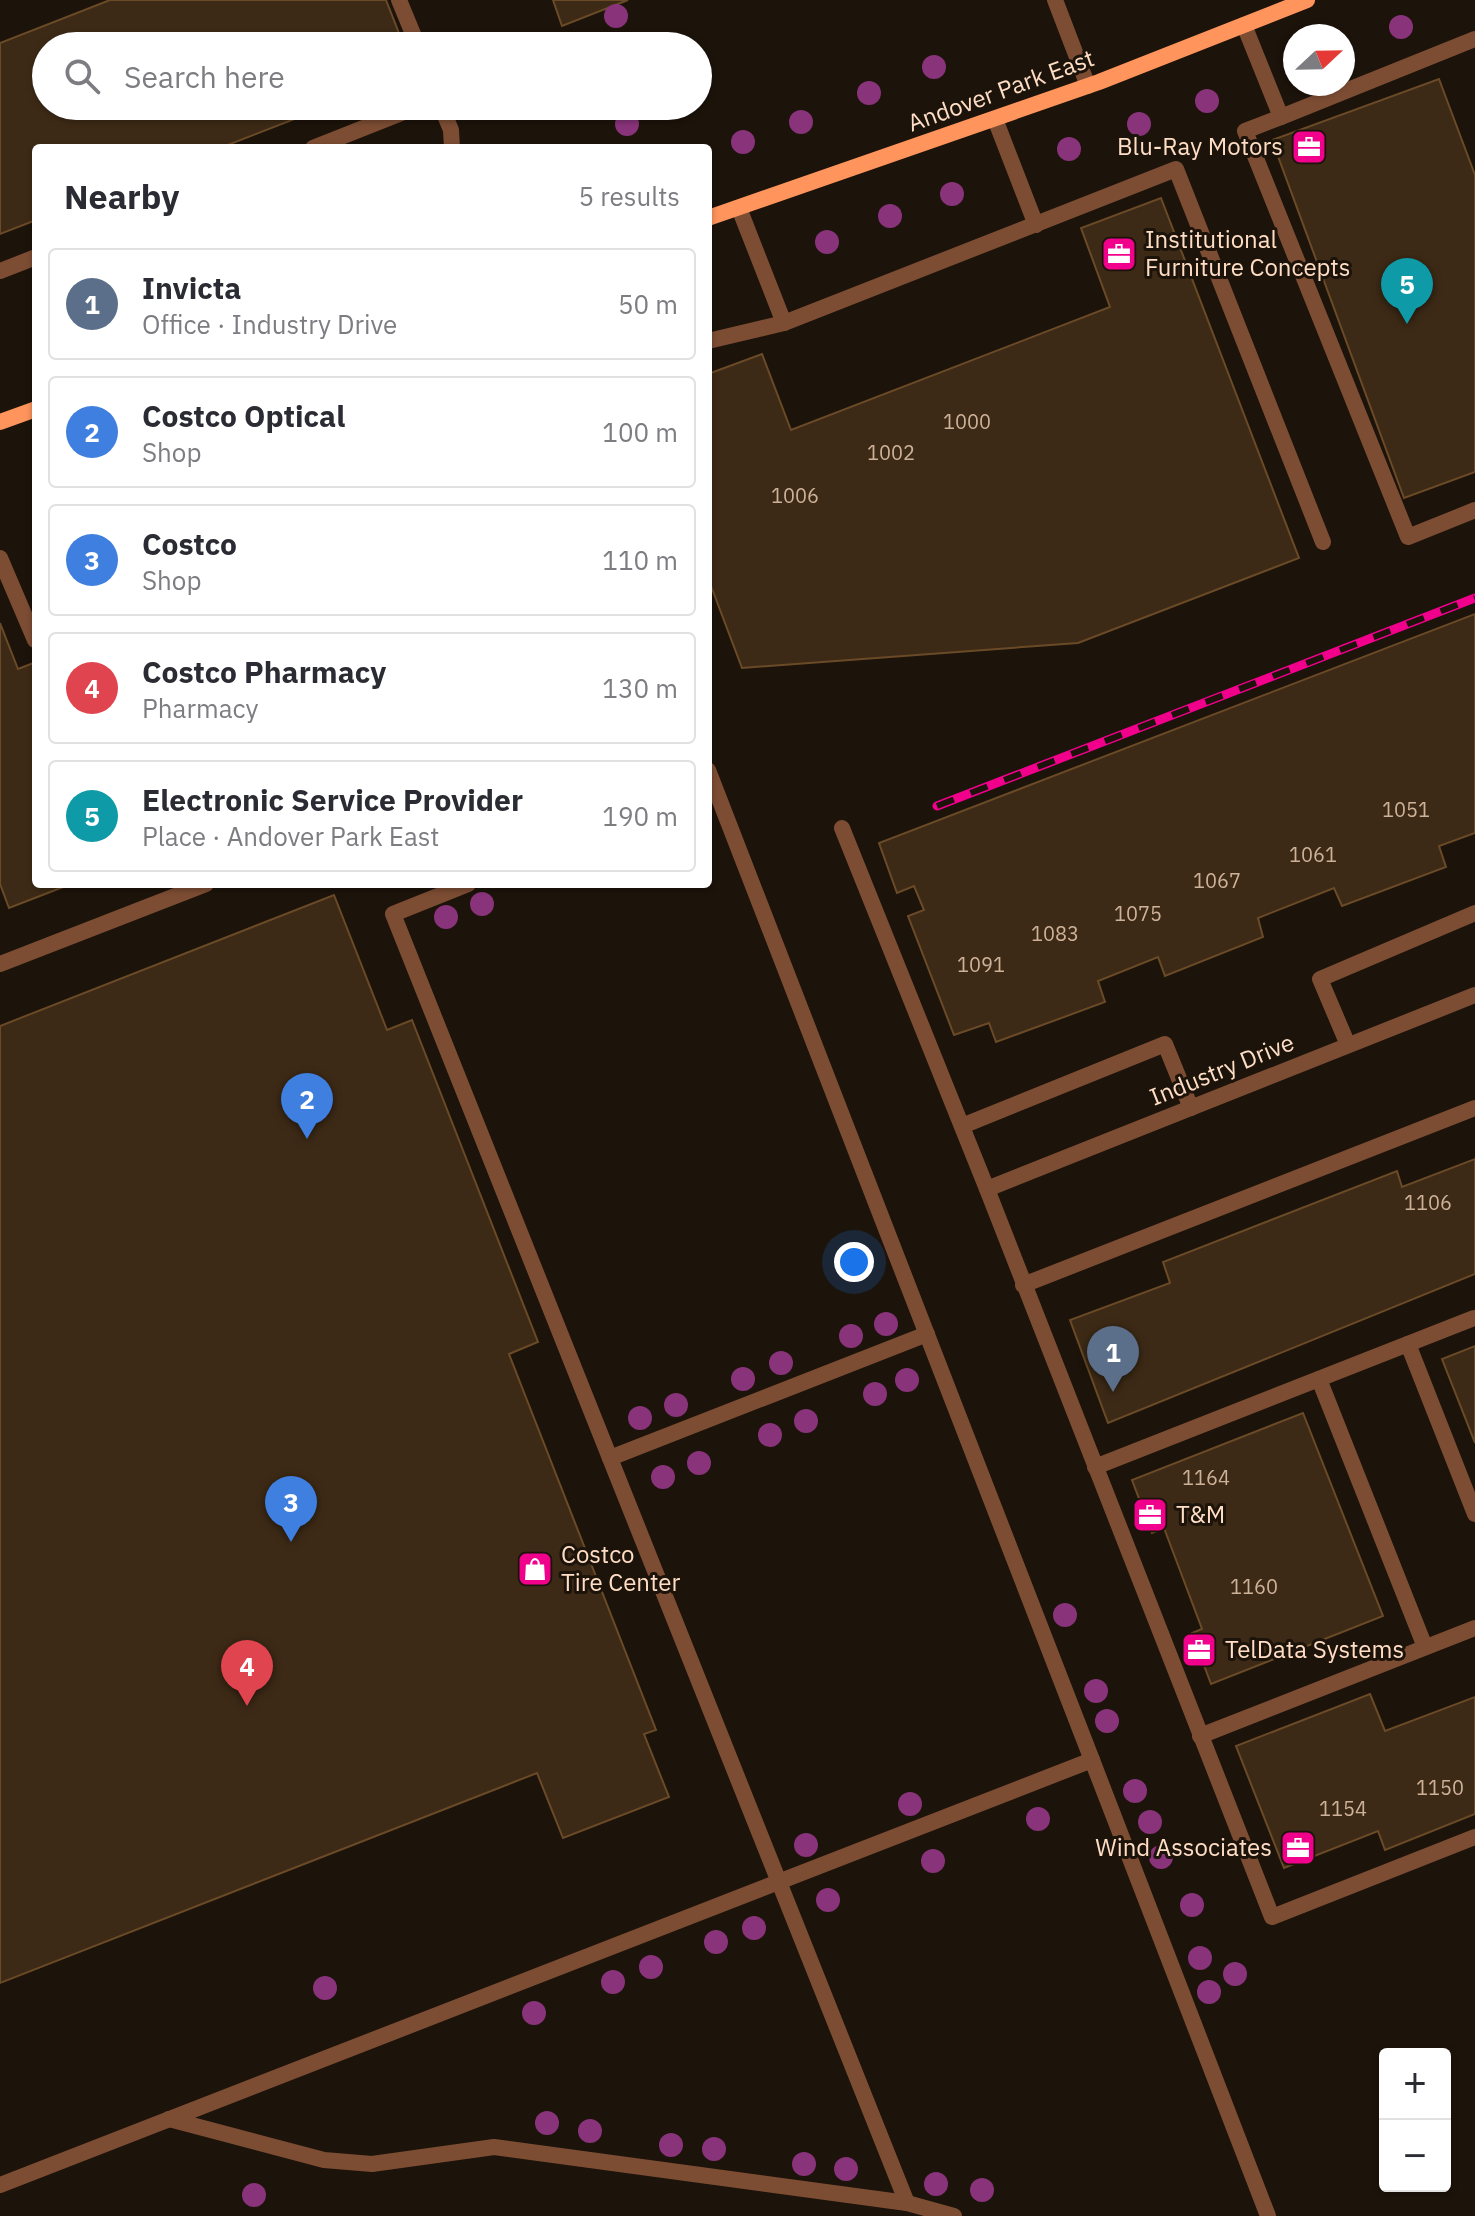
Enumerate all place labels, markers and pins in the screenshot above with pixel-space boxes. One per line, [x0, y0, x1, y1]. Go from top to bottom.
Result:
office icon: Blu-Ray Motors [1290, 128, 1328, 166]
place label: Blu-Ray Motors [1117, 130, 1283, 162]
place label: Institutional Furniture Concepts [1145, 223, 1350, 283]
office icon: Institutional Furniture Concepts [1100, 235, 1138, 273]
pin: 5 [1381, 258, 1433, 324]
pin: 2 [281, 1073, 333, 1139]
pin: 1 [1087, 1326, 1139, 1392]
pin: 3 [265, 1476, 317, 1542]
office icon: T&M [1131, 1496, 1169, 1534]
place label: T&M [1176, 1498, 1225, 1530]
place label: Costco Tire Center [561, 1538, 680, 1598]
shop icon: Costco Tire Center [516, 1550, 554, 1588]
office icon: TelData Systems [1180, 1631, 1218, 1669]
place label: TelData Systems [1225, 1633, 1404, 1665]
pin: 4 [221, 1640, 273, 1706]
office icon: Wind Associates [1279, 1829, 1317, 1867]
place label: Wind Associates [1095, 1831, 1272, 1863]

